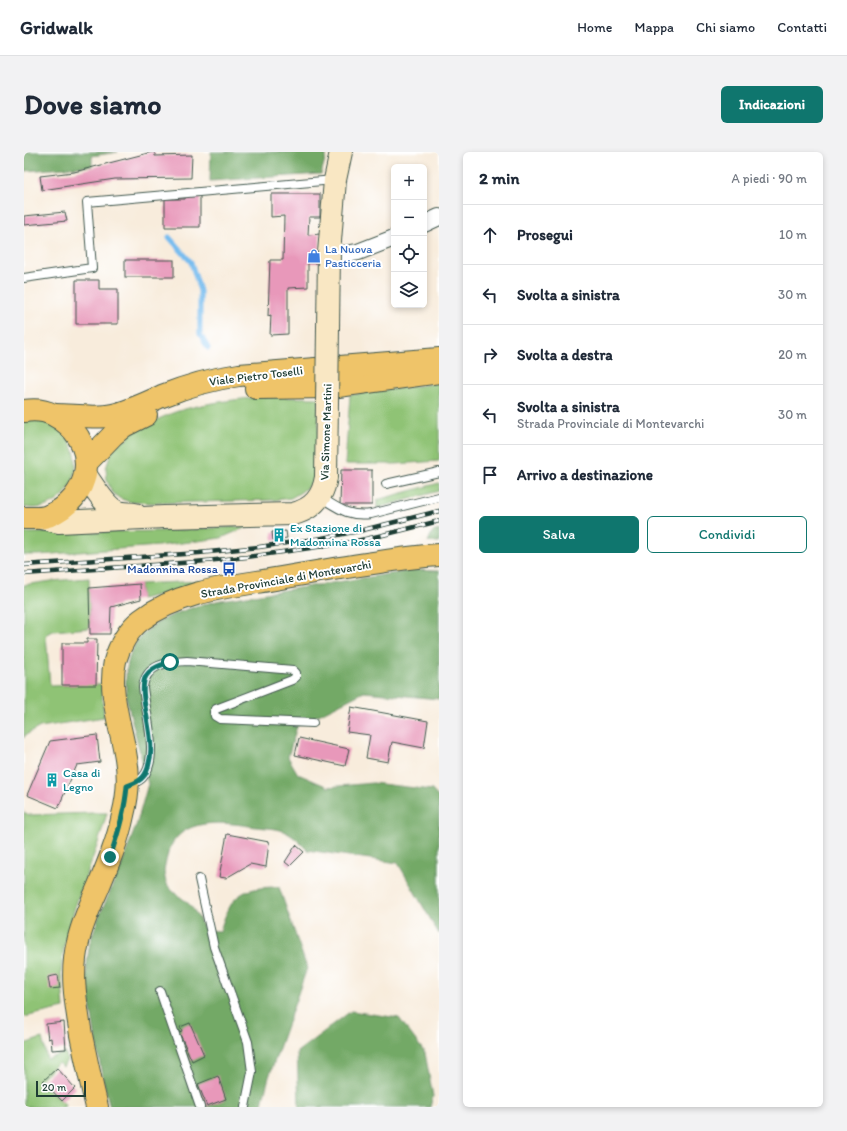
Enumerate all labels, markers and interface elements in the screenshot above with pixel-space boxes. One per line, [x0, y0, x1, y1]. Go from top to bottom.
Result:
text: Gridwalk [20, 16, 93, 39]
text: Home [577, 19, 612, 36]
text: Mappa [634, 19, 674, 36]
text: Chi siamo [696, 19, 755, 36]
text: Contatti [777, 19, 827, 36]
button: Indicazioni [721, 86, 823, 123]
text: Dove siamo [24, 87, 161, 121]
map controls [391, 164, 427, 308]
button: + [391, 164, 427, 200]
text: 2 min [479, 168, 519, 188]
text: A piedi · 90 m [731, 171, 807, 186]
button: − [391, 200, 427, 236]
icon: ahead [479, 224, 501, 246]
text: Prosegui [517, 226, 573, 244]
text: 10 m [779, 227, 807, 242]
button: locate [391, 236, 427, 272]
place label: La Nuova Pasticceria [325, 242, 381, 270]
shop icon: La Nuova Pasticceria [306, 248, 322, 264]
button: layers [391, 272, 427, 308]
icon: left [479, 284, 501, 306]
text: Svolta a sinistra [517, 286, 620, 304]
text: 30 m [778, 287, 807, 302]
icon: right [479, 344, 501, 366]
text: Svolta a destra [517, 346, 613, 364]
text: 20 m [778, 347, 807, 362]
street label: Viale Pietro Toselli [208, 363, 304, 389]
street label: Via Simone Martini [317, 383, 335, 481]
text: Svolta a sinistra [517, 398, 620, 416]
icon: left [479, 404, 501, 426]
text: 30 m [778, 407, 807, 422]
text: Strada Provinciale di Montevarchi [517, 416, 704, 431]
icon: arrive [479, 464, 501, 486]
text: Arrivo a destinazione [517, 466, 653, 484]
button: Salva [479, 516, 639, 553]
button: Condividi [647, 516, 807, 553]
place label: Ex Stazione di Madonnina Rossa [290, 521, 381, 549]
building icon: Ex Stazione di Madonnina Rossa [271, 527, 287, 543]
street label: Strada Provinciale di Montevarchi [200, 557, 372, 601]
bus stop icon: Madonnina Rossa [221, 561, 237, 577]
place label: Madonnina Rossa [127, 562, 219, 576]
route start [161, 653, 179, 671]
place label: Casa di Legno [63, 766, 100, 794]
building icon: Casa di Legno [44, 772, 60, 788]
route end [101, 848, 119, 866]
scale bar [36, 1079, 86, 1098]
text: 20 m [42, 1081, 66, 1094]

